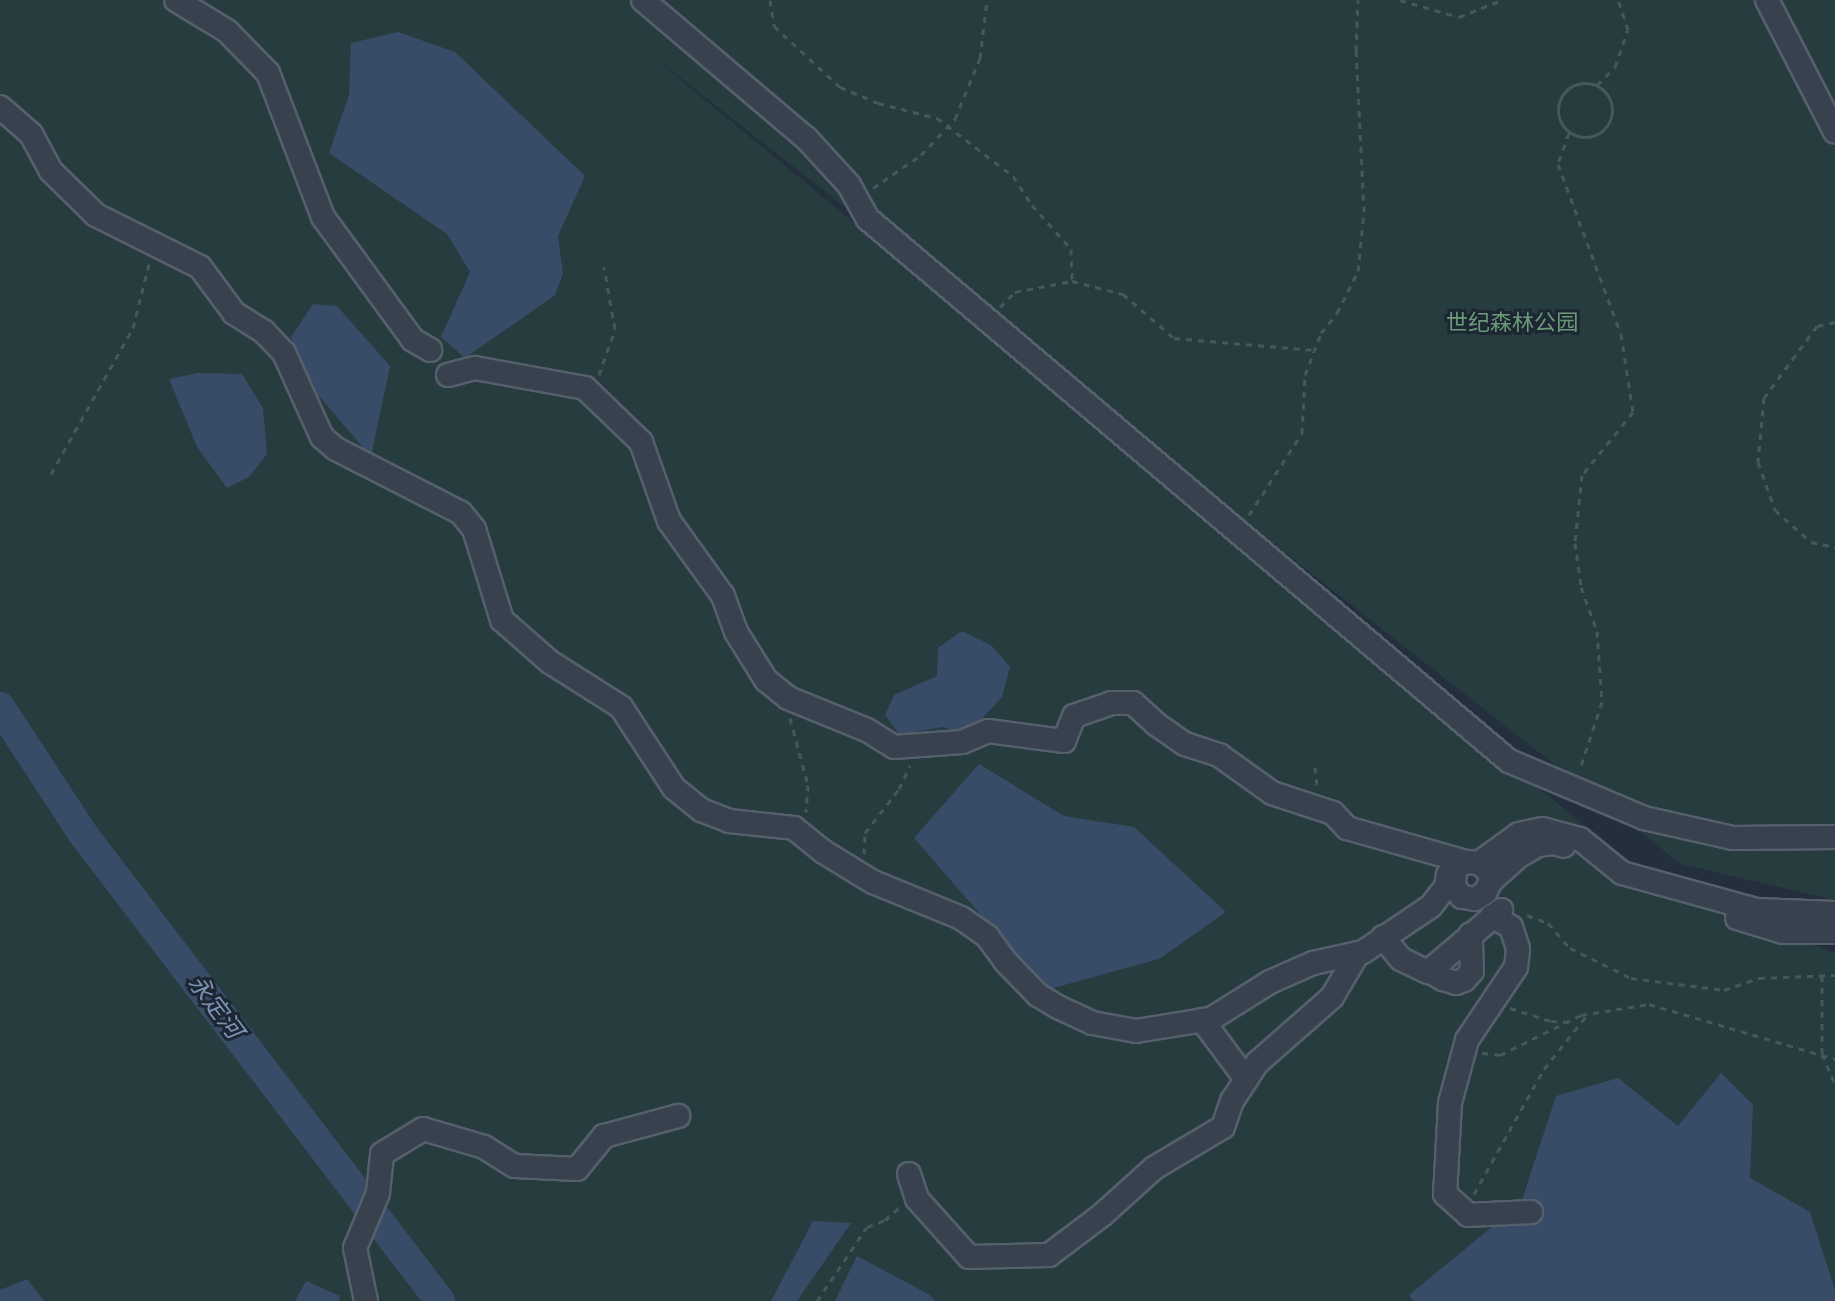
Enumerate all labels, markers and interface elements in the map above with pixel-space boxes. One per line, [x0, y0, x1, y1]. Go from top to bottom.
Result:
park label: 世纪森林公园 [1446, 310, 1578, 336]
water label: 永定河 [182, 970, 248, 1044]

